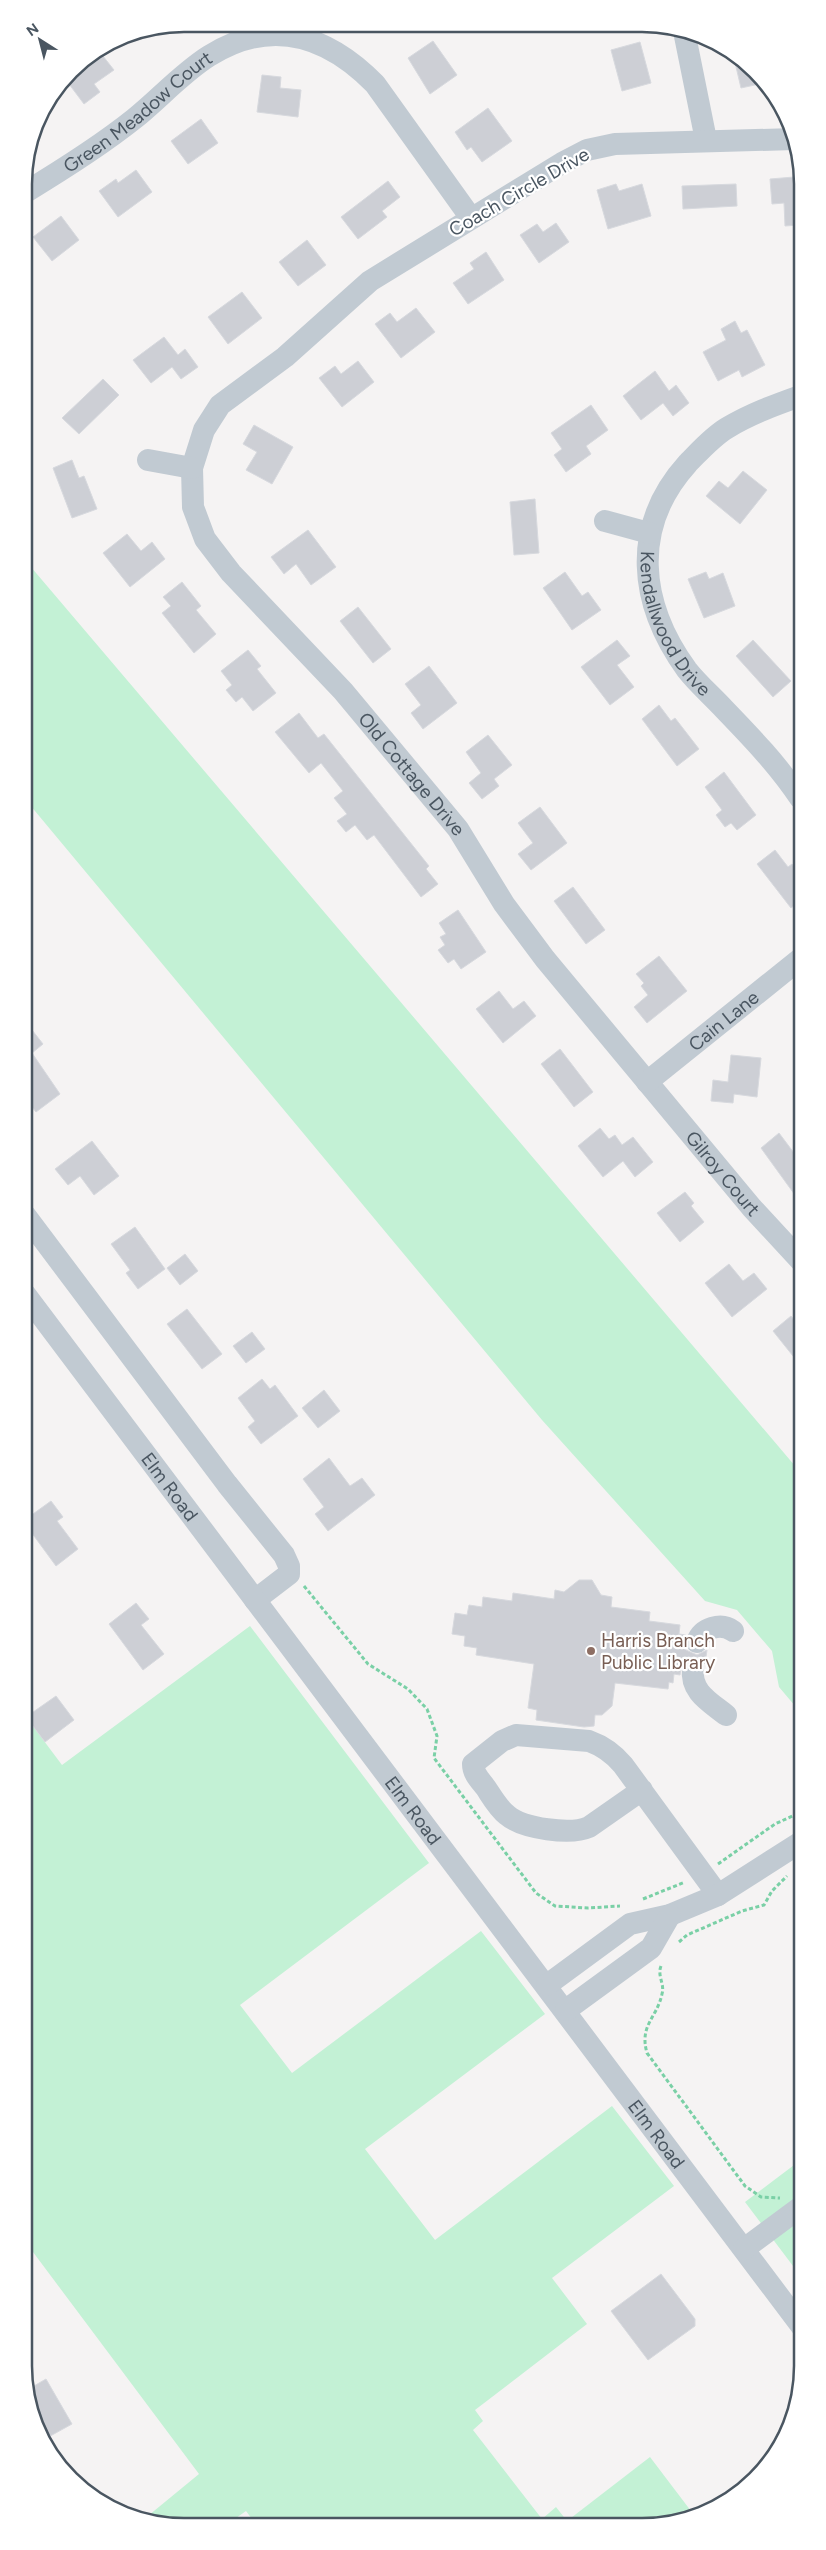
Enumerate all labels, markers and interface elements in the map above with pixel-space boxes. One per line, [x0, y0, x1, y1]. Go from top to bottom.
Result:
north arrow [15, 15, 65, 65]
text: N [23, 20, 42, 40]
street label: Green Meadow Court [59, 46, 216, 177]
street label: Coach Circle Drive [445, 143, 593, 241]
street label: Kendallwood Drive [636, 551, 716, 701]
street label: Old Cottage Drive [354, 707, 470, 840]
street label: Cain Lane [684, 985, 763, 1056]
street label: Gilroy Court [681, 1126, 765, 1221]
street label: Elm Road [137, 1448, 203, 1526]
place label: Harris Branch Public Library [601, 1629, 715, 1674]
marker: Harris Branch Public Library [585, 1645, 597, 1657]
street label: Elm Road [380, 1771, 447, 1849]
street label: Elm Road [624, 2095, 690, 2173]

